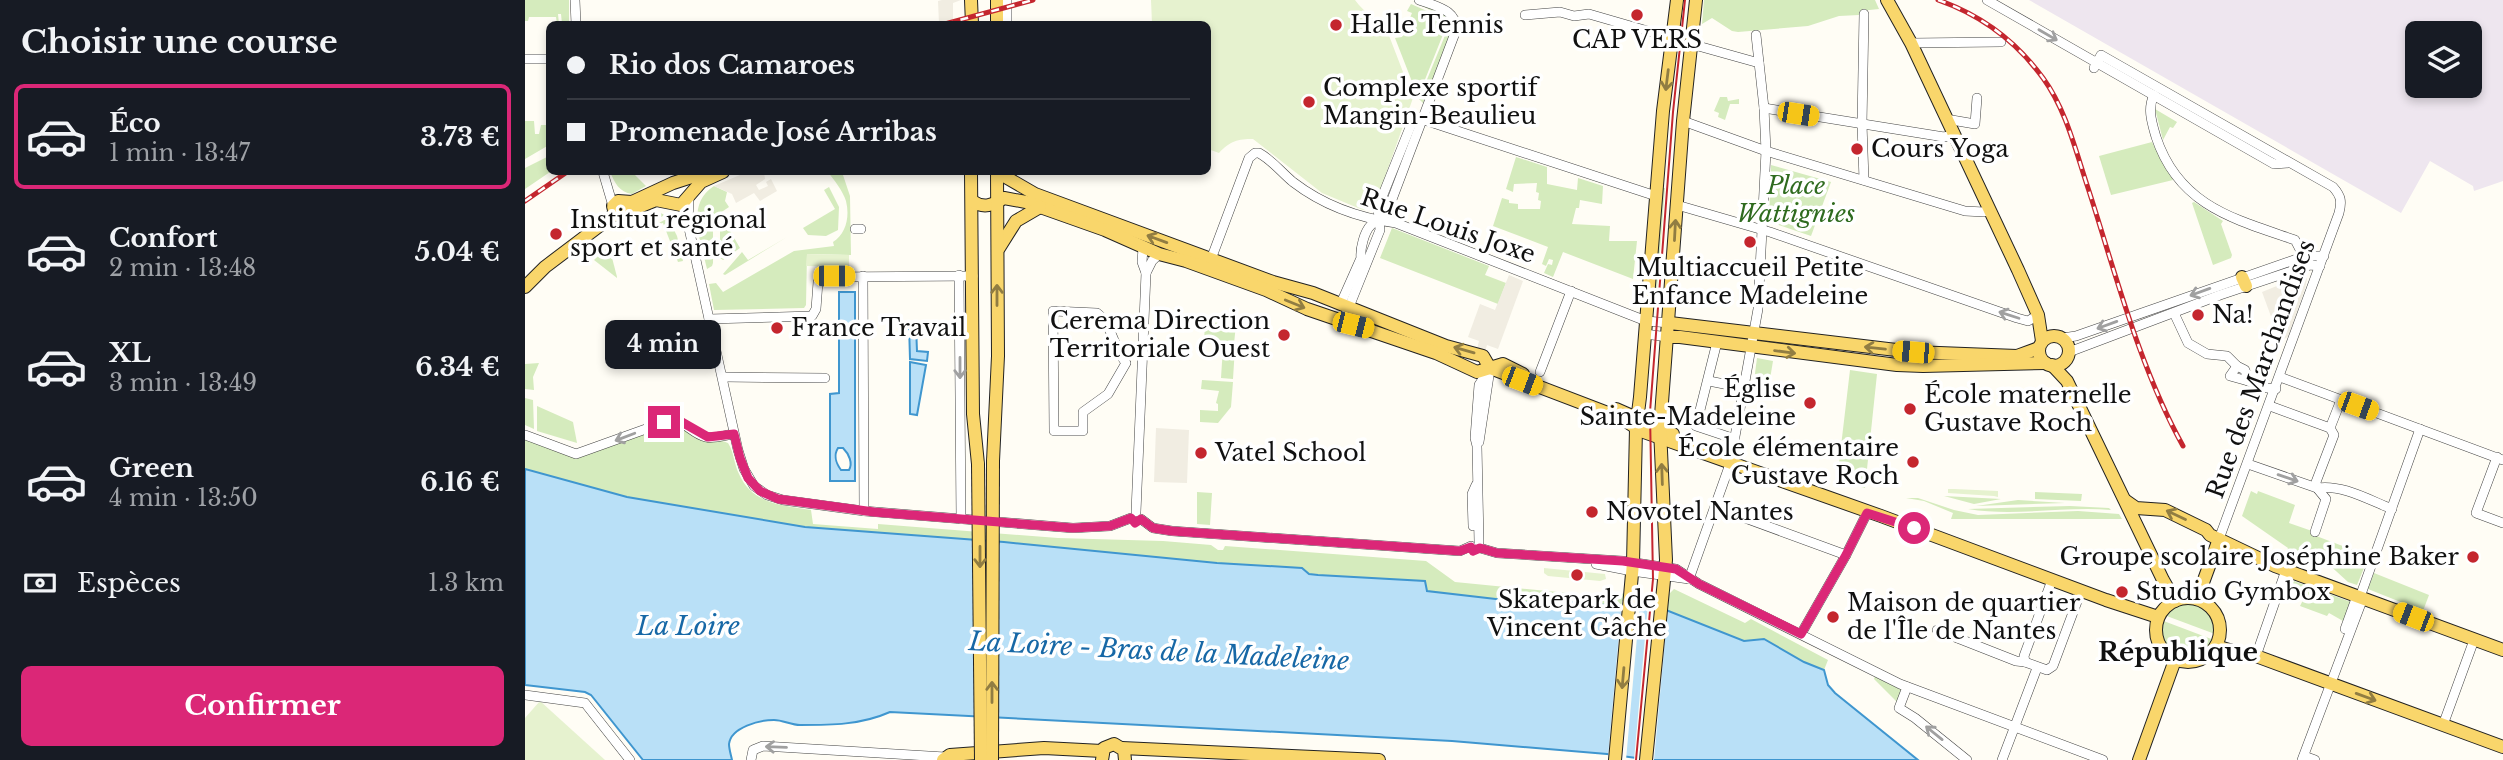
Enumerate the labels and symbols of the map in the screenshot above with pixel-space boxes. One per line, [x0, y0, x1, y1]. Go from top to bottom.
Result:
marker: CAP VERS [1629, 7, 1645, 23]
place label: Halle Tennis [1350, 10, 1504, 39]
marker: Halle Tennis [1328, 17, 1344, 33]
place label: CAP VERS [1572, 25, 1702, 54]
one-way arrow [2037, 29, 2058, 42]
one-way arrow [1661, 68, 1674, 91]
place label: Complexe sportif Mangin-Beaulieu [1323, 73, 1541, 130]
marker: Complexe sportif Mangin-Beaulieu [1301, 94, 1317, 110]
car [1776, 100, 1821, 128]
place label: Cours Yoga [1871, 134, 2010, 163]
marker: Cours Yoga [1849, 141, 1865, 157]
park label: Place Wattignies [1737, 171, 1855, 228]
street label: Rue Louis Joxe [1357, 182, 1539, 269]
place label: Institut régional sport et santé [570, 205, 767, 262]
one-way arrow [1669, 220, 1682, 242]
marker: Institut régional sport et santé [548, 226, 564, 242]
one-way arrow [1146, 232, 1168, 244]
marker: Multiaccueil Petite Enfance Madeleine [1742, 234, 1758, 250]
street label: Rue des Marchandises [2200, 236, 2321, 502]
place label: Multiaccueil Petite Enfance Madeleine [1632, 253, 1868, 310]
car [814, 266, 856, 287]
one-way arrow [990, 284, 1004, 307]
one-way arrow [2190, 286, 2211, 299]
one-way arrow [1283, 299, 1305, 312]
place label: Na! [2212, 300, 2253, 329]
place label: Cerema Direction Territoriale Ouest [1050, 306, 1270, 363]
marker: Na! [2190, 307, 2206, 323]
one-way arrow [1999, 308, 2021, 320]
car [1331, 310, 1376, 340]
place label: France Travail [791, 313, 967, 342]
callout: 4 min [606, 320, 722, 370]
marker: France Travail [769, 320, 785, 336]
one-way arrow [2096, 320, 2118, 332]
marker: Cerema Direction Territoriale Ouest [1276, 327, 1292, 343]
car [1892, 340, 1935, 364]
one-way arrow [1864, 341, 1887, 354]
one-way arrow [1453, 343, 1475, 356]
one-way arrow [1773, 345, 1796, 358]
one-way arrow [953, 356, 967, 379]
car [1499, 364, 1546, 398]
place label: Église Sainte-Madeleine [1579, 374, 1796, 431]
place label: École maternelle Gustave Roch [1924, 380, 2131, 437]
car [2335, 389, 2382, 423]
marker: Église Sainte-Madeleine [1802, 395, 1818, 411]
marker: École maternelle Gustave Roch [1902, 401, 1918, 417]
route end [648, 406, 680, 438]
one-way arrow [614, 431, 636, 444]
place label: École élémentaire Gustave Roch [1678, 433, 1899, 490]
place label: Vatel School [1214, 438, 1367, 467]
marker: Vatel School [1193, 445, 1209, 461]
marker: École élémentaire Gustave Roch [1905, 454, 1921, 470]
one-way arrow [1655, 463, 1669, 486]
one-way arrow [2276, 473, 2298, 485]
place label: Novotel Nantes [1606, 497, 1794, 526]
marker: Novotel Nantes [1584, 504, 1600, 520]
one-way arrow [2166, 507, 2187, 521]
route start [1898, 512, 1930, 544]
place label: Groupe scolaire Joséphine Baker [2060, 542, 2460, 571]
one-way arrow [973, 545, 987, 568]
marker: Groupe scolaire Joséphine Baker [2465, 549, 2481, 565]
marker: Skatepark de Vincent Gâche [1569, 567, 1585, 583]
place label: Studio Gymbox [2136, 577, 2331, 606]
marker: Studio Gymbox [2114, 584, 2130, 600]
place label: Skatepark de Vincent Gâche [1486, 585, 1667, 642]
place label: Maison de quartier de l'Île de Nantes [1847, 588, 2081, 645]
car [2390, 600, 2437, 634]
marker: Maison de quartier de l'Île de Nantes [1825, 609, 1841, 625]
water label: La Loire [635, 610, 740, 642]
water label: La Loire - Bras de la Madeleine [967, 625, 1350, 677]
district label: République [2098, 636, 2258, 668]
one-way arrow [1616, 666, 1629, 688]
one-way arrow [985, 681, 999, 704]
one-way arrow [2354, 691, 2376, 704]
one-way arrow [1925, 725, 1943, 741]
one-way arrow [765, 740, 788, 753]

